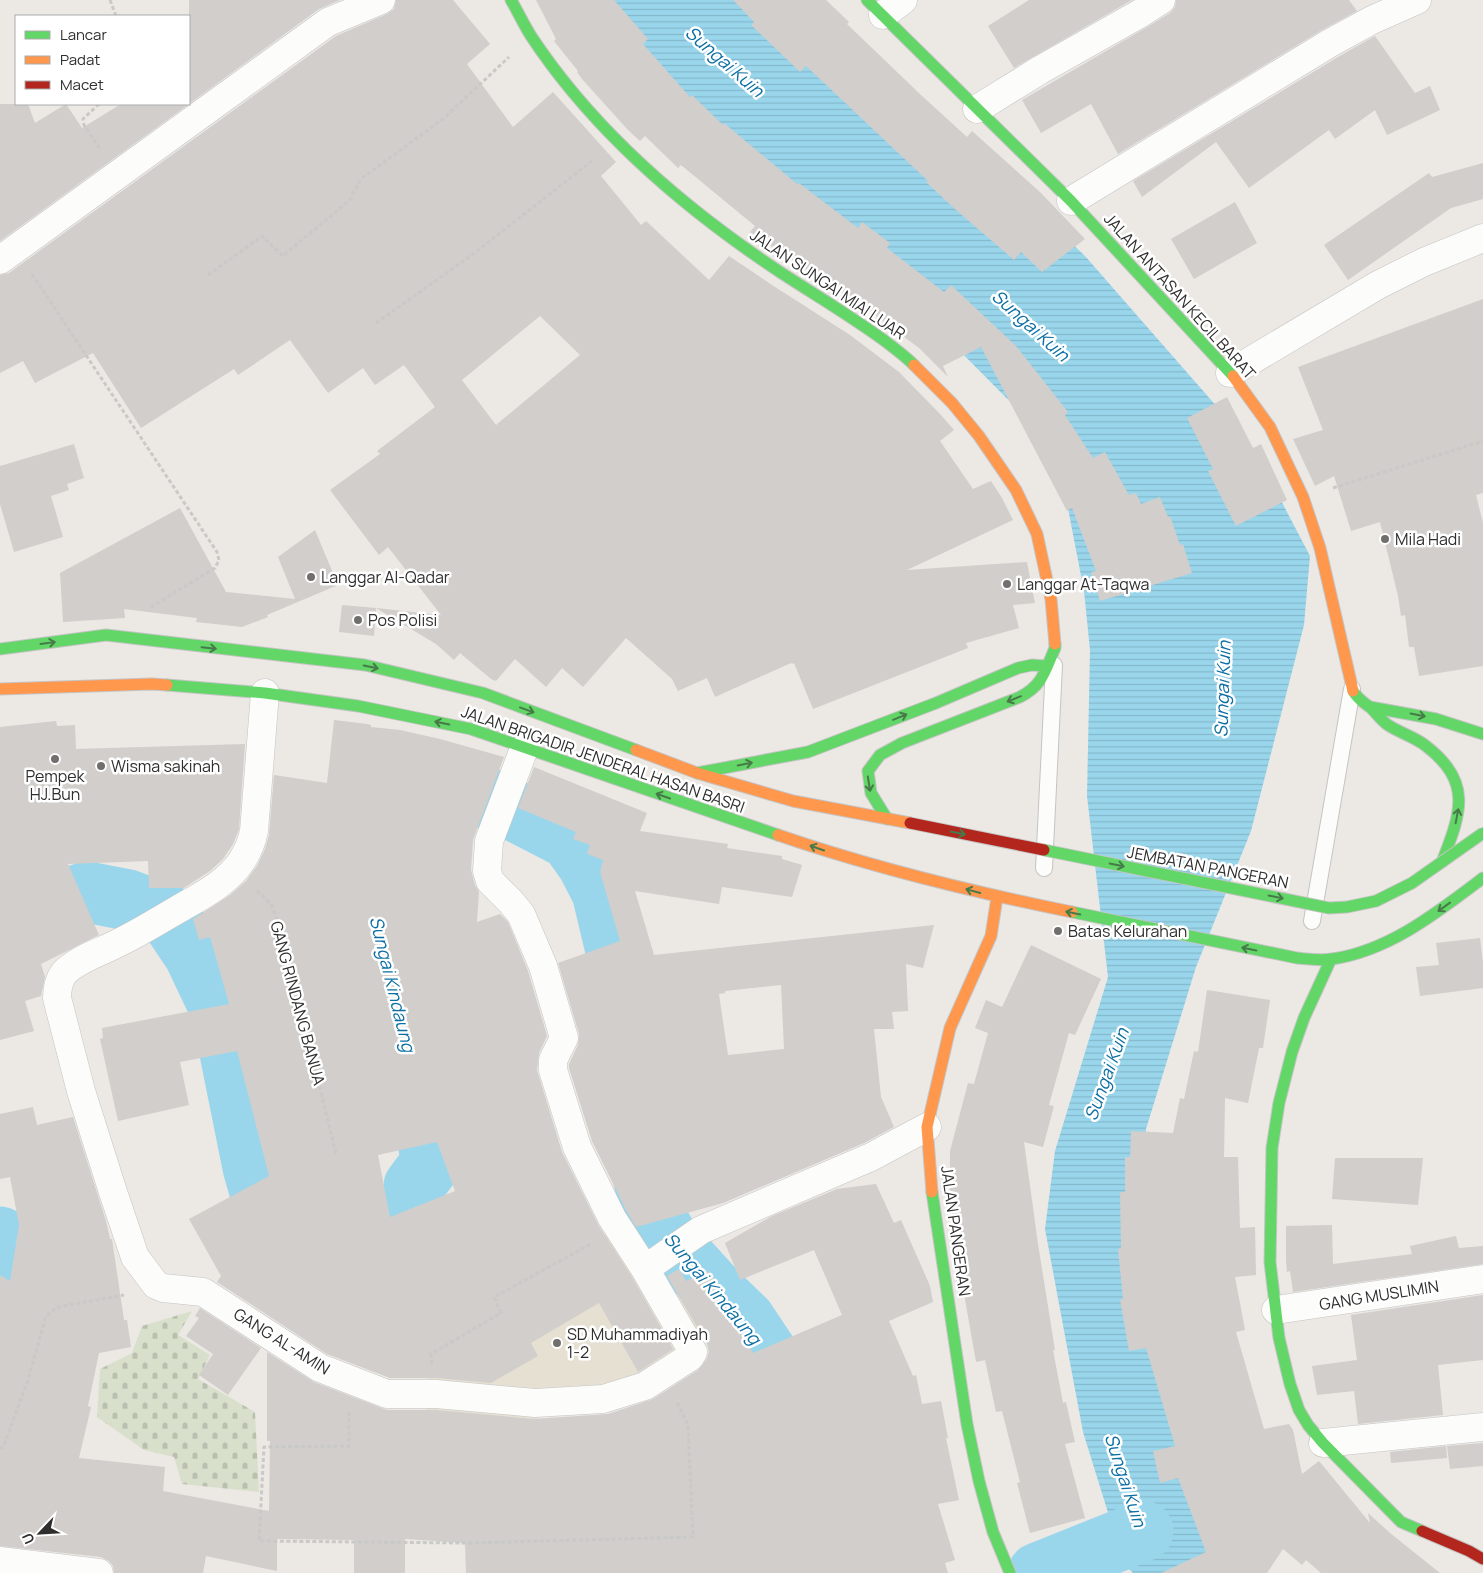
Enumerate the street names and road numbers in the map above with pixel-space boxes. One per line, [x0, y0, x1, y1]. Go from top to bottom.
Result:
street label: JALAN ANTASAN KECIL BARAT [1099, 208, 1261, 384]
street label: JALAN SUNGAI MIAI LUAR [746, 224, 910, 344]
street label: JALAN BRIGADIR JENDERAL HASAN BASRI [458, 700, 748, 818]
street label: JEMBATAN PANGERAN [1125, 841, 1291, 893]
street label: GANG RINDANG BANUA [265, 918, 331, 1088]
street label: JALAN PANGERAN [936, 1164, 976, 1298]
street label: GANG MUSLIMIN [1318, 1275, 1440, 1315]
street label: GANG AL-AMIN [230, 1303, 334, 1379]

